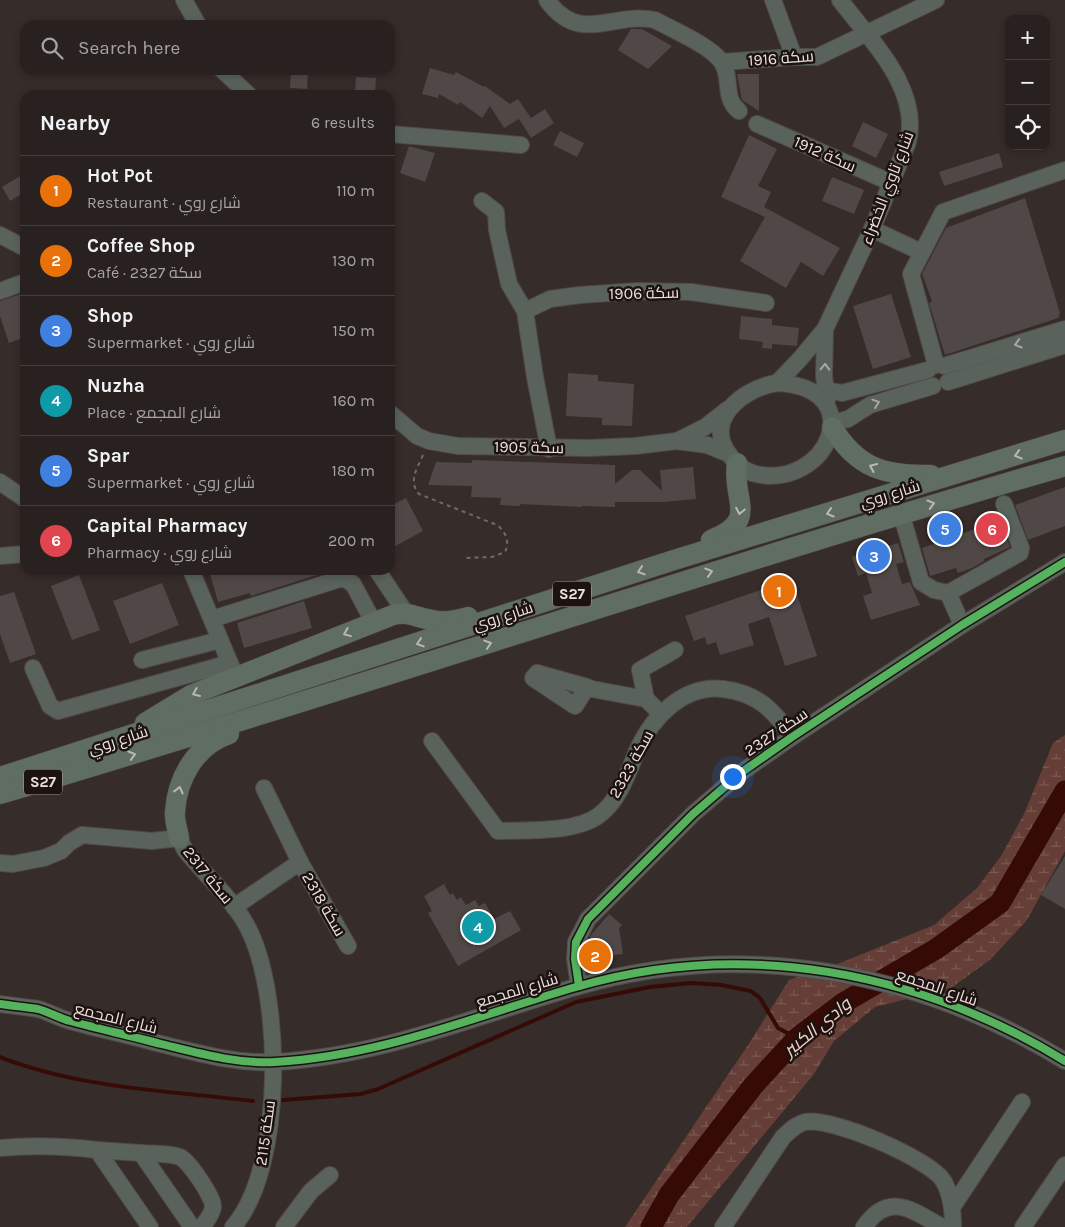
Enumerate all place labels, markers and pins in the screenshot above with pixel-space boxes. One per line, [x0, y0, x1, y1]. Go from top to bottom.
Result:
pin: 5 [929, 510, 961, 548]
pin: 6 [976, 510, 1008, 548]
pin: 3 [858, 537, 890, 575]
pin: 1 [763, 572, 795, 610]
pin: 4 [462, 908, 494, 946]
pin: 2 [579, 937, 611, 975]

